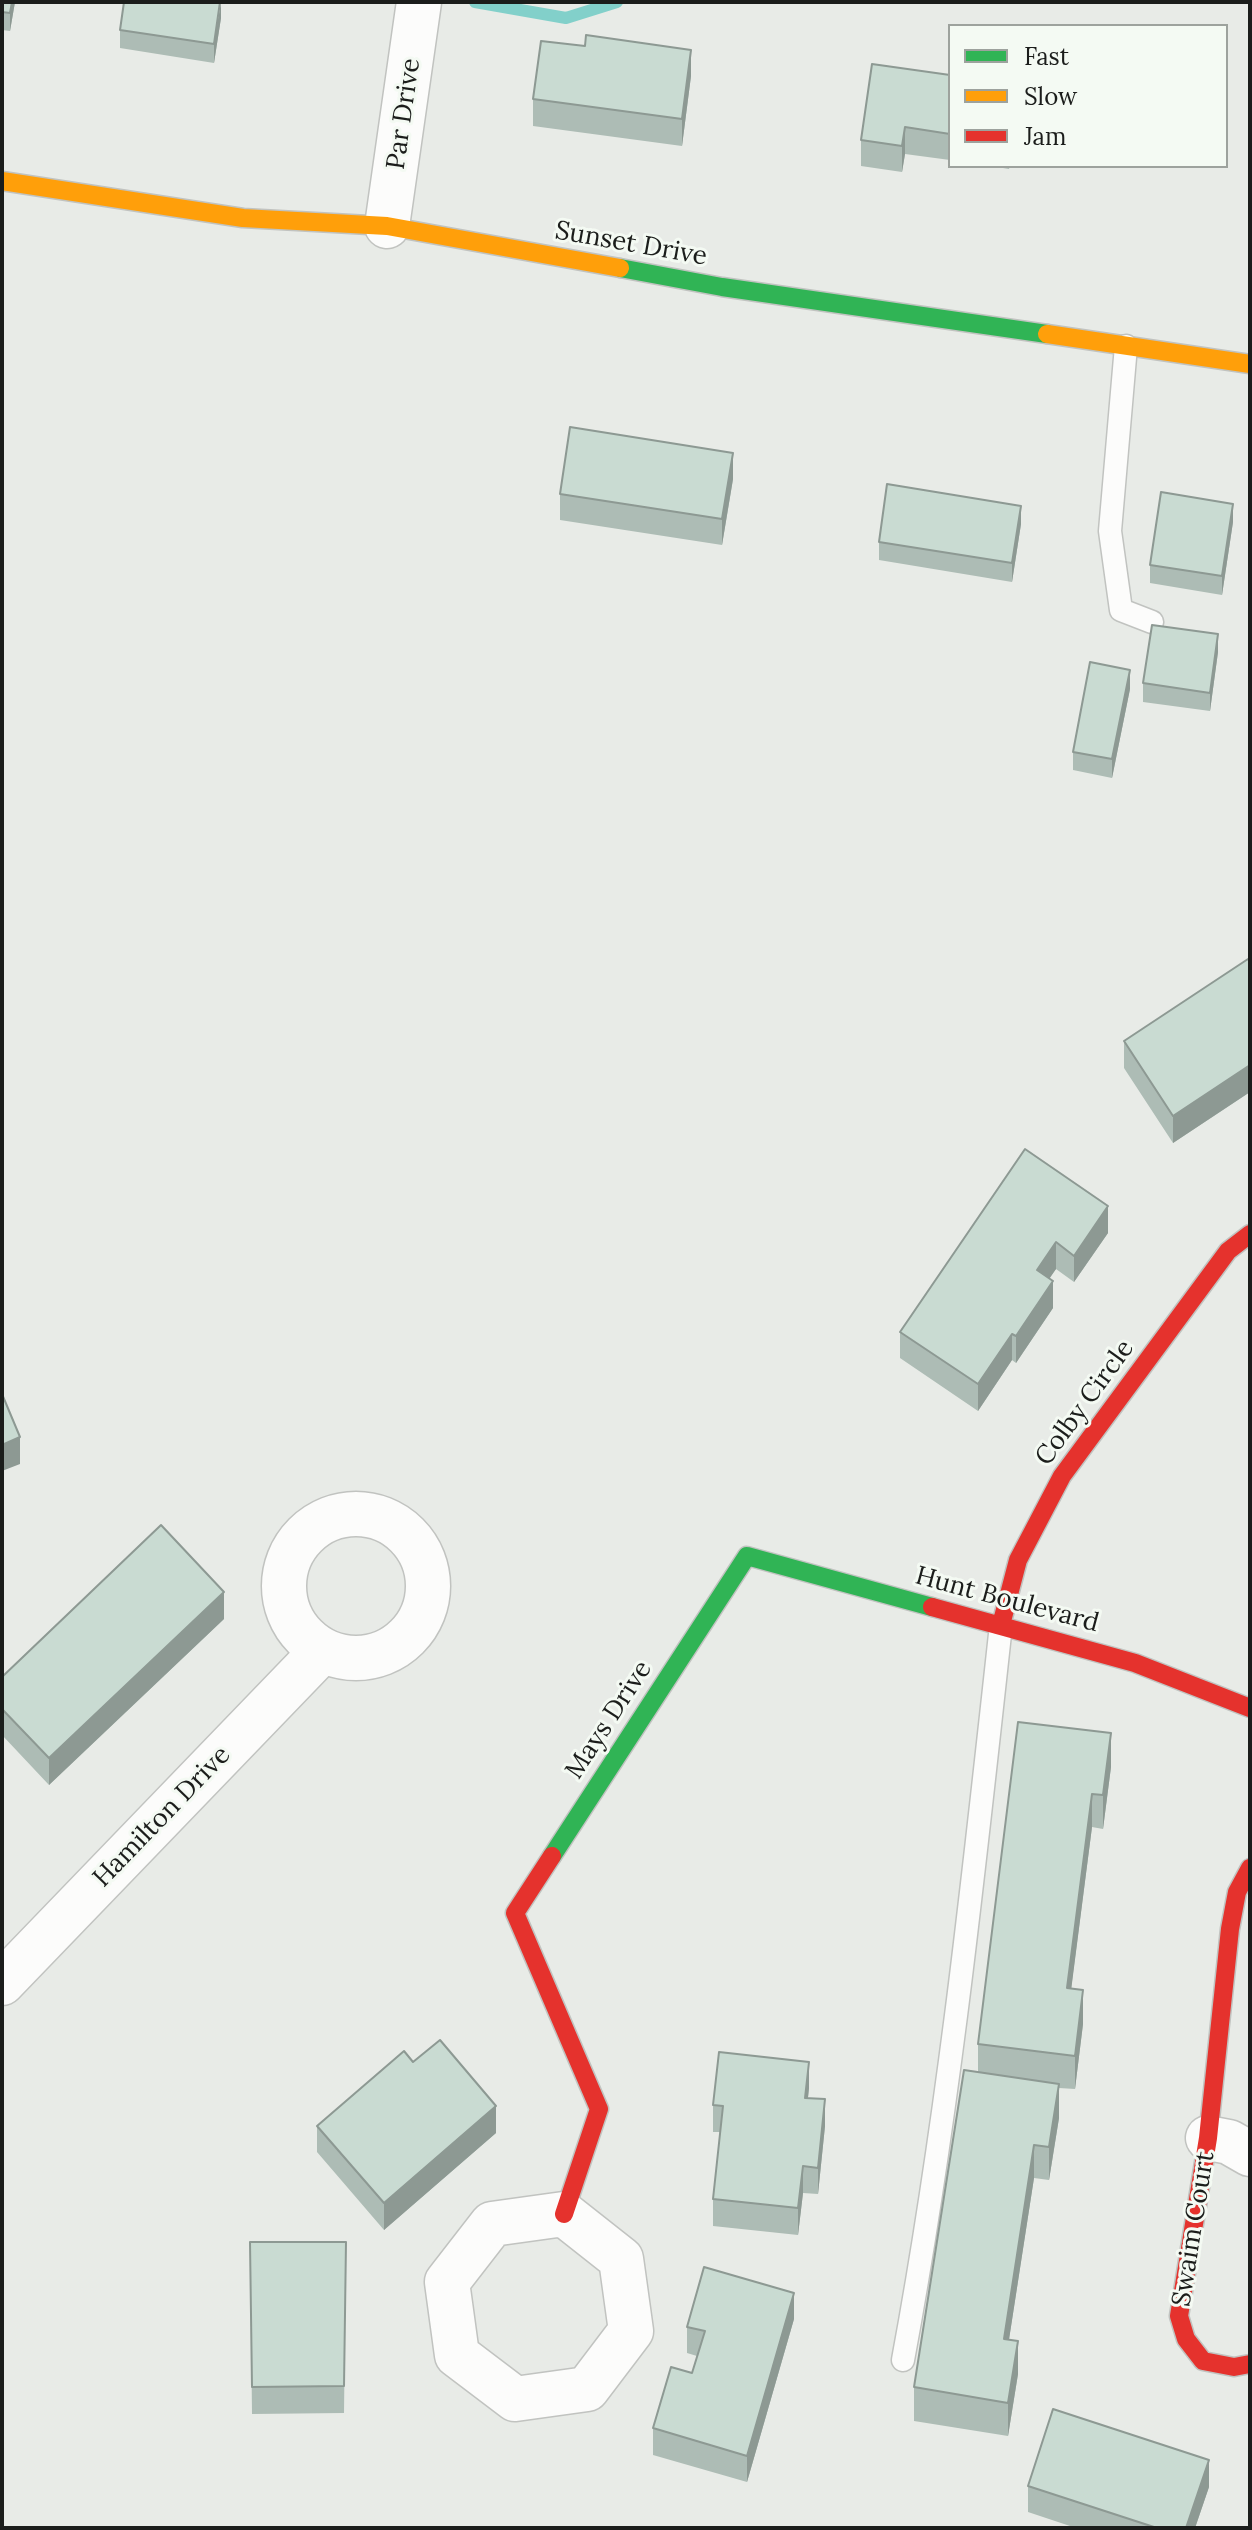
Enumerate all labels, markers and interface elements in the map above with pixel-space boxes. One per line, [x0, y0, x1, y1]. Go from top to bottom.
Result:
legend [948, 24, 1228, 168]
text: Fast [1024, 41, 1069, 72]
street label: Par Drive [381, 56, 427, 172]
text: Slow [1024, 81, 1077, 112]
text: Jam [1024, 121, 1066, 152]
street label: Sunset Drive [553, 215, 709, 273]
street label: Colby Circle [1029, 1334, 1141, 1472]
street label: Hunt Boulevard [912, 1561, 1102, 1639]
street label: Mays Drive [559, 1655, 659, 1785]
street label: Hamilton Drive [87, 1740, 237, 1894]
street label: Swaim Court [1166, 2149, 1222, 2309]

